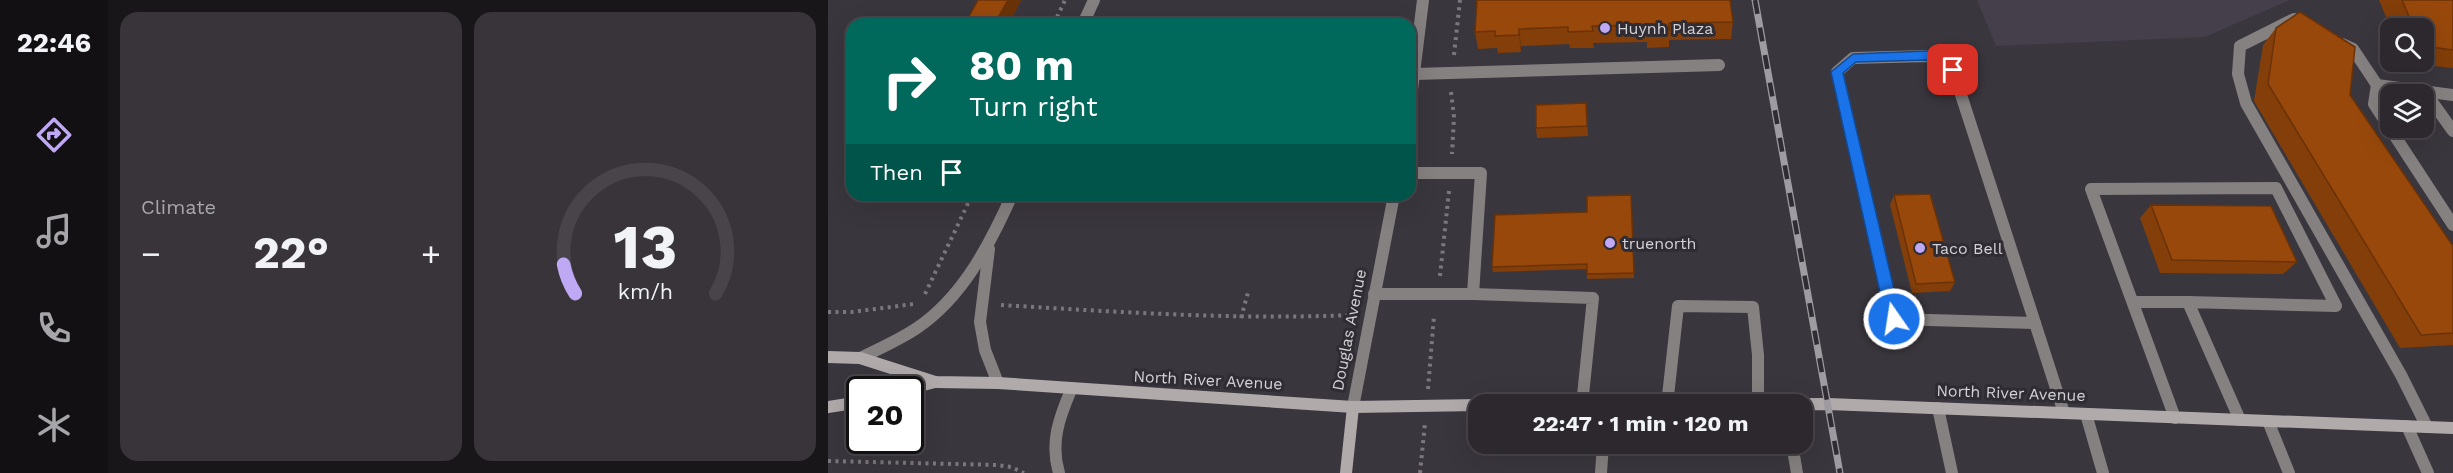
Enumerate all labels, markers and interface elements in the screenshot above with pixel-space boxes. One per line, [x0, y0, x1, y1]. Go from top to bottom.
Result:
map controls [2380, 18, 2434, 138]
button: search [2380, 18, 2434, 72]
place label: Huynh Plaza [1617, 19, 1713, 38]
marker: Huynh Plaza [1598, 21, 1612, 35]
text: 22:46 [17, 27, 91, 59]
text: 80 m [969, 41, 1074, 90]
icon: right [870, 42, 948, 120]
pin [1927, 44, 1978, 95]
icon: arrive [1936, 53, 1969, 86]
button: layers [2380, 84, 2434, 138]
text: Turn right [969, 91, 1098, 123]
icon: directions [33, 114, 75, 156]
icon: arrive [935, 156, 968, 189]
text: Then [870, 160, 923, 185]
text: Climate [141, 195, 216, 219]
icon: music [33, 210, 75, 252]
text: 13 [613, 210, 677, 283]
text: 22° [253, 226, 329, 279]
text: − [141, 234, 161, 273]
text: + [421, 234, 441, 273]
place label: truenorth [1622, 234, 1697, 253]
marker: truenorth [1603, 236, 1617, 250]
place label: Taco Bell [1932, 239, 2003, 258]
marker: Taco Bell [1913, 241, 1927, 255]
street label: Douglas Avenue [1328, 268, 1370, 392]
text: km/h [617, 279, 673, 304]
position arrow [1862, 287, 1926, 351]
icon: phone [33, 307, 75, 349]
street label: North River Avenue [1133, 367, 1283, 393]
speed limit sign: 20 [846, 376, 924, 454]
street label: North River Avenue [1936, 381, 2086, 405]
icon: climate [33, 404, 75, 446]
text: 22:47 · 1 min · 120 m [1533, 411, 1748, 436]

